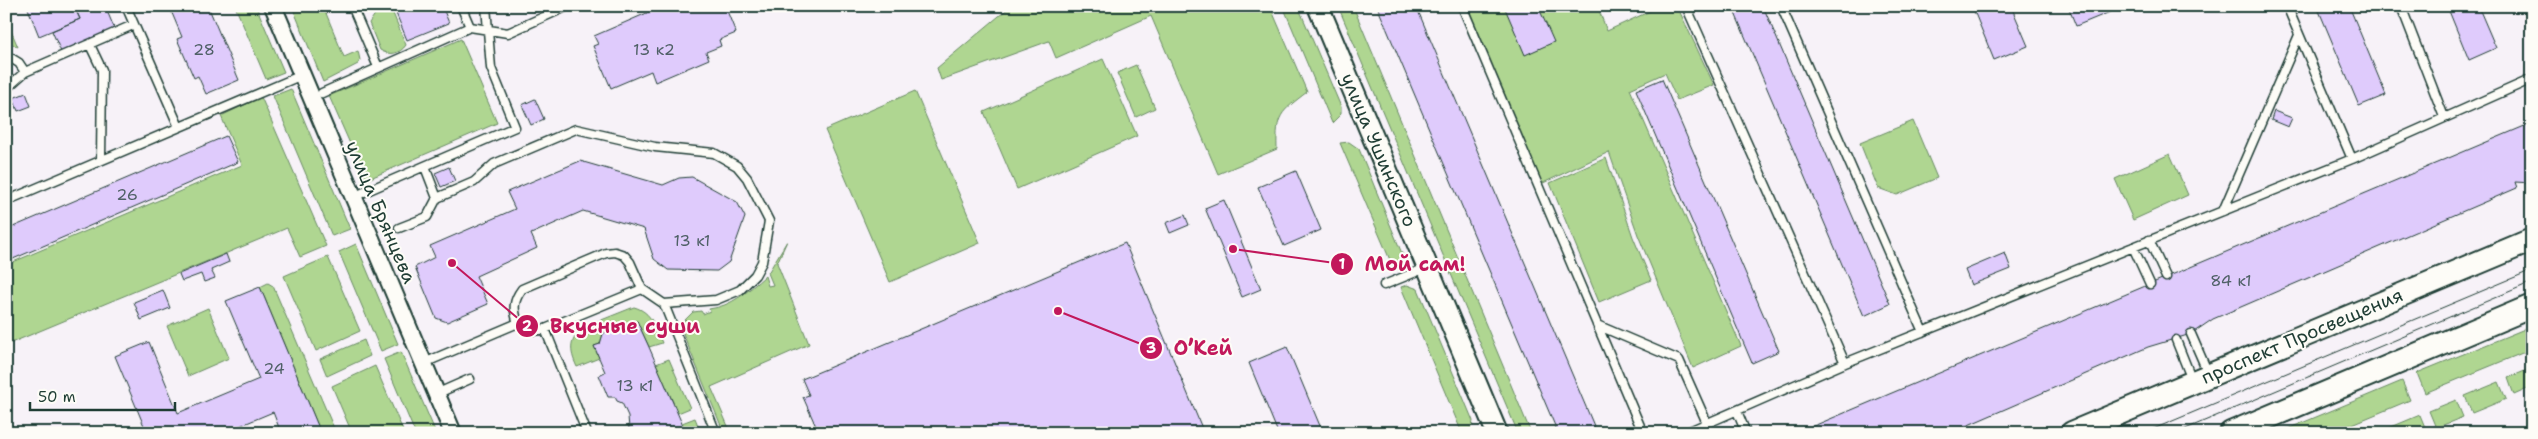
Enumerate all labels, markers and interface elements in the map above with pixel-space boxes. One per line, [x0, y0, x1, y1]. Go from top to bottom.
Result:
house number: 28 [193, 39, 215, 60]
house number: 13 к2 [633, 39, 675, 60]
street label: улица Ушинского [1335, 69, 1423, 231]
street label: улица Брянцева [340, 137, 422, 287]
house number: 26 [116, 184, 138, 205]
house number: 13 к1 [674, 230, 710, 251]
callout: Мой сам! [1329, 247, 1475, 282]
text: Мой сам! [1365, 251, 1465, 277]
text: 1 [1339, 254, 1346, 274]
house number: 84 к1 [2210, 270, 2252, 291]
street label: проспект Просвещения [2197, 282, 2407, 390]
callout: Вкусные суши [515, 309, 710, 344]
text: Вкусные суши [550, 313, 700, 339]
text: 2 [522, 316, 533, 336]
callout: О’Кей [1138, 330, 1242, 365]
text: О’Кей [1174, 335, 1233, 361]
text: 3 [1146, 338, 1156, 358]
house number: 24 [263, 358, 285, 379]
house number: 13 к1 [617, 375, 653, 396]
scale bar [30, 379, 175, 411]
text: 50 m [38, 387, 76, 407]

